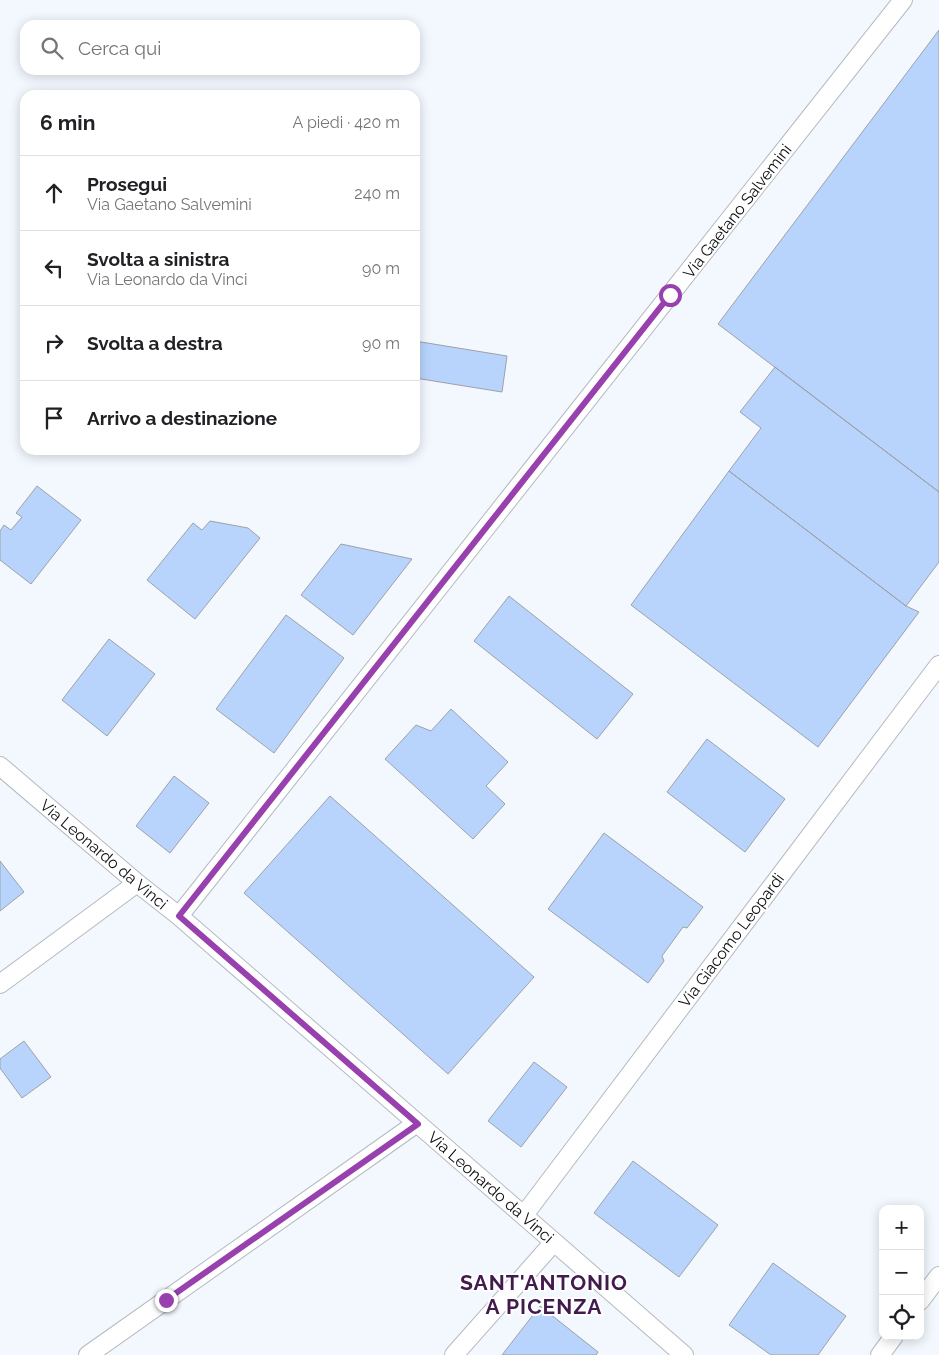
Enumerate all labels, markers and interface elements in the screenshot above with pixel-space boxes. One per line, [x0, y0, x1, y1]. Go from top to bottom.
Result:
search box [20, 20, 420, 75]
icon: search [38, 34, 66, 62]
text: Cerca qui [78, 37, 161, 59]
text: 6 min [40, 110, 95, 135]
text: A piedi · 420 m [293, 113, 400, 132]
street label: Via Gaetano Salvemini [679, 141, 796, 282]
text: Prosegui [87, 173, 167, 195]
icon: ahead [40, 179, 68, 207]
text: 240 m [354, 184, 400, 203]
text: Via Gaetano Salvemini [87, 195, 252, 214]
text: Svolta a sinistra [87, 248, 229, 270]
icon: left [40, 254, 68, 282]
text: 90 m [362, 259, 400, 278]
text: Via Leonardo da Vinci [87, 270, 247, 289]
route start [659, 284, 682, 307]
icon: right [40, 329, 68, 357]
text: Svolta a destra [87, 332, 223, 354]
text: 90 m [362, 334, 400, 353]
icon: arrive [40, 404, 68, 432]
text: Arrivo a destinazione [87, 407, 277, 429]
street label: Via Leonardo da Vinci [36, 796, 171, 913]
street label: Via Giacomo Leopardi [675, 870, 788, 1011]
street label: Via Leonardo da Vinci [424, 1128, 557, 1247]
map controls [879, 1205, 924, 1340]
button: + [879, 1205, 924, 1250]
button: − [879, 1250, 924, 1295]
district label: SANT'ANTONIO A PICENZA [460, 1270, 628, 1319]
route end [155, 1289, 178, 1312]
button: locate [879, 1295, 924, 1340]

